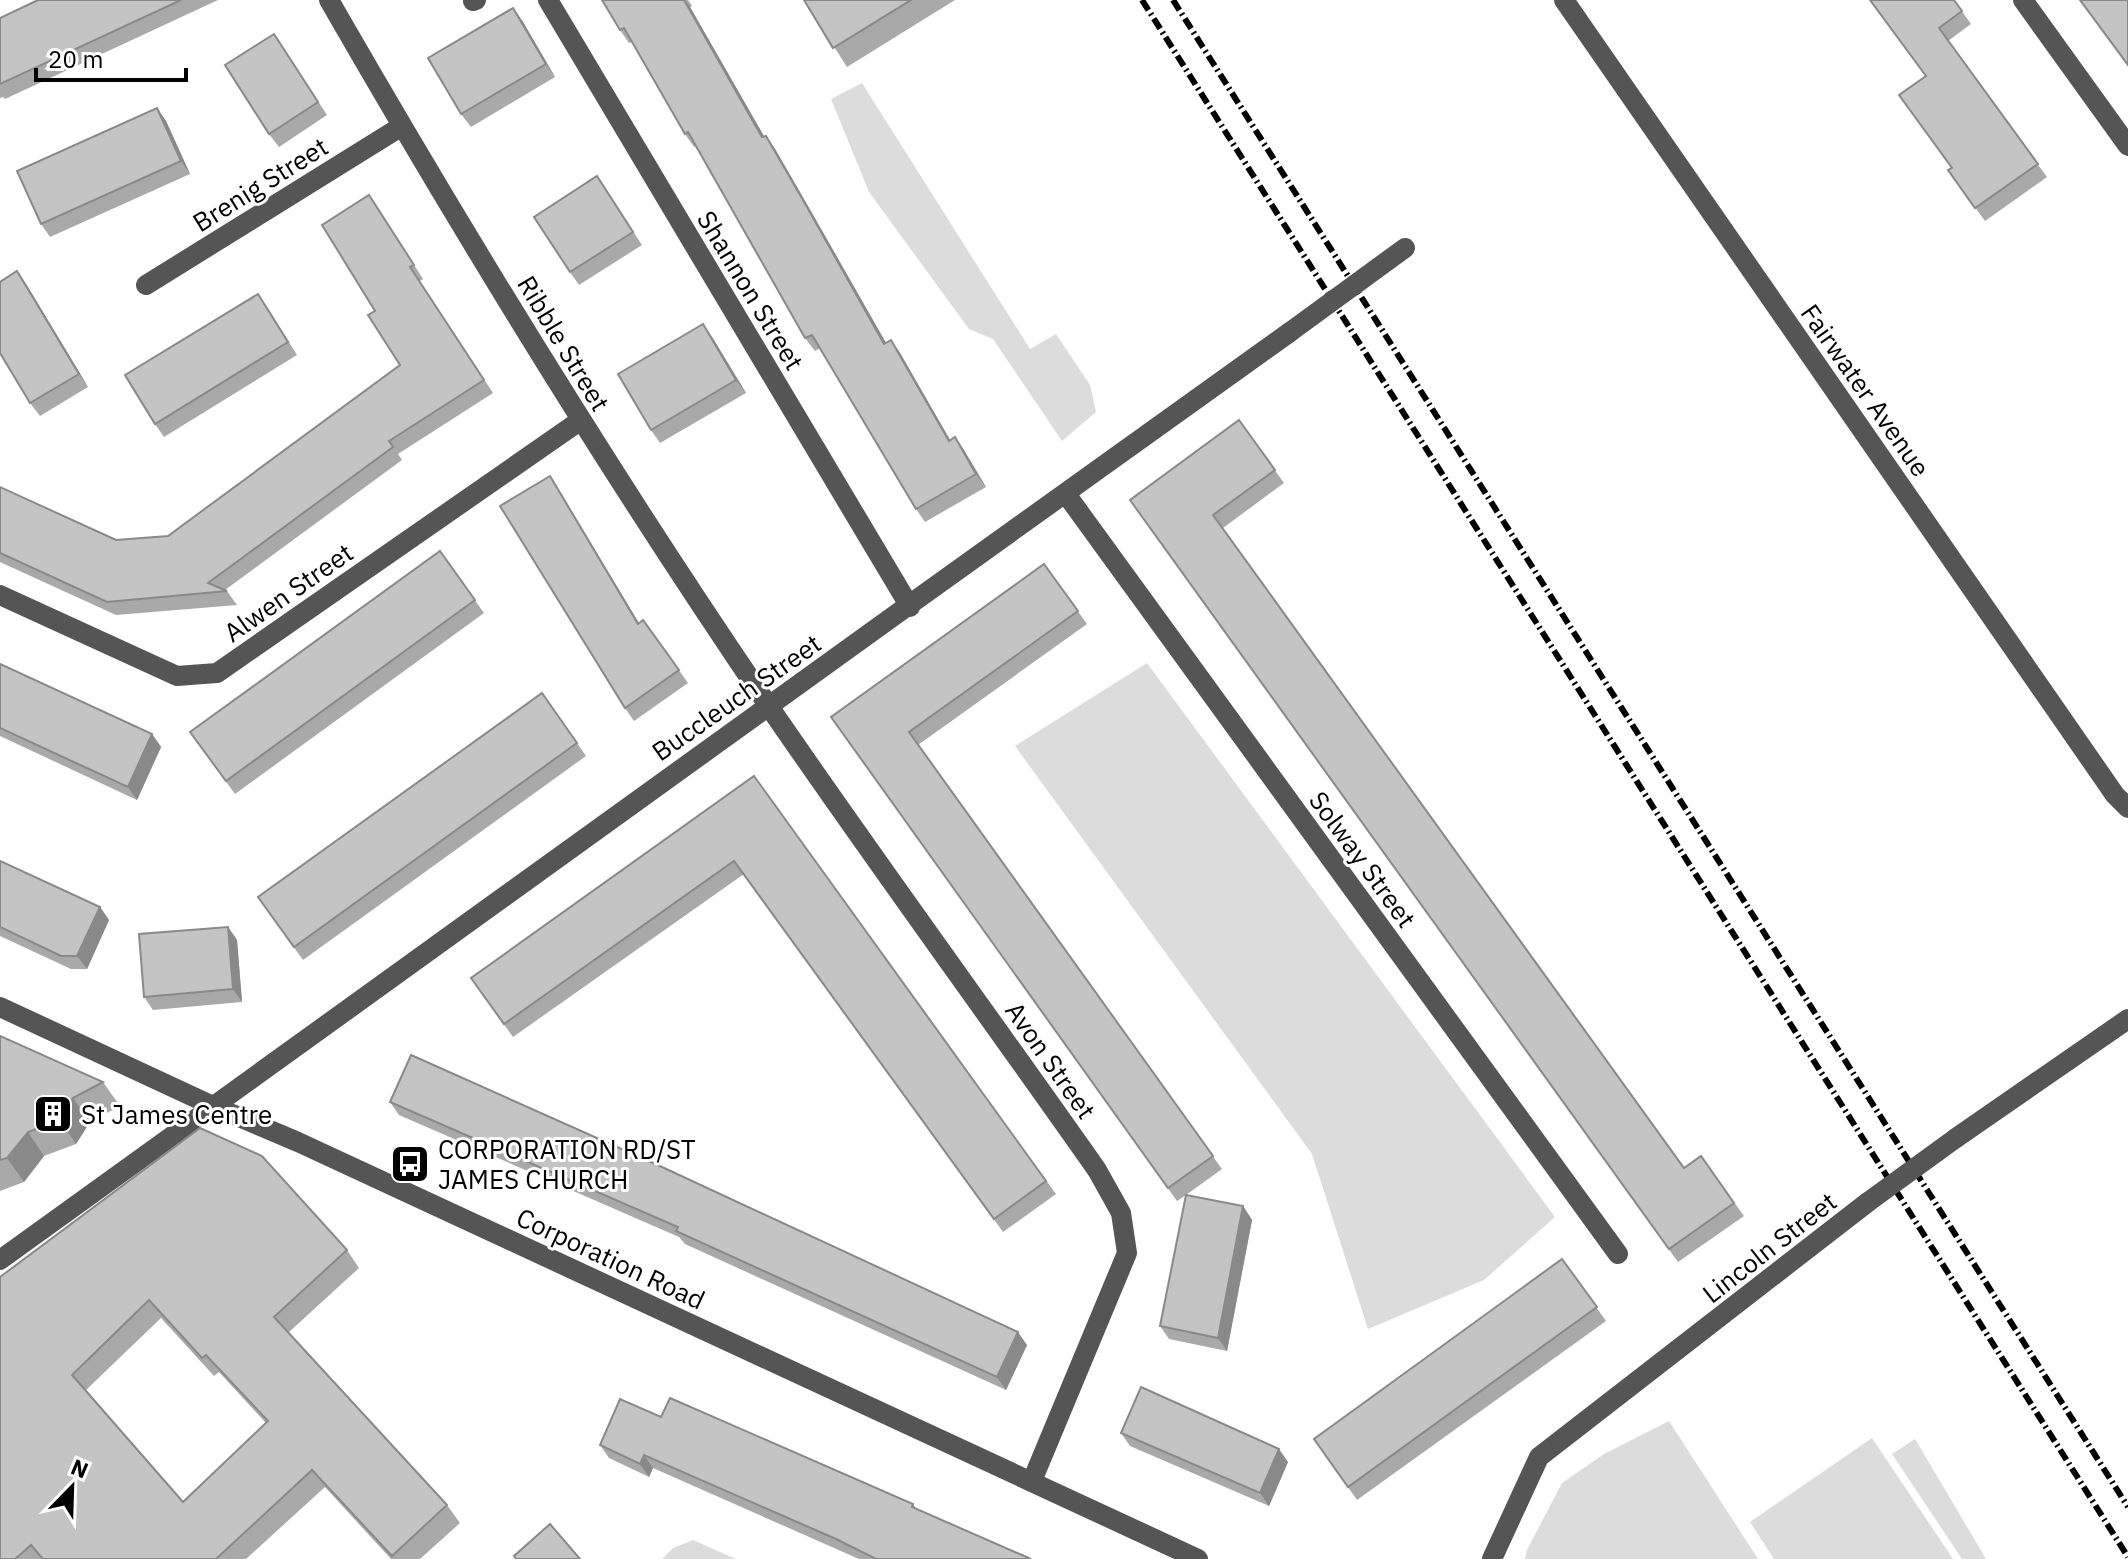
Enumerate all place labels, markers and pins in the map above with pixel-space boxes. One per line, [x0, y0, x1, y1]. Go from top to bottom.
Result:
building icon: St James Centre [32, 1093, 74, 1135]
place label: St James Centre [81, 1097, 272, 1131]
place label: CORPORATION RD/ST JAMES CHURCH [438, 1132, 696, 1196]
bus stop icon: CORPORATION RD/ST JAMES CHURCH [389, 1143, 431, 1185]

